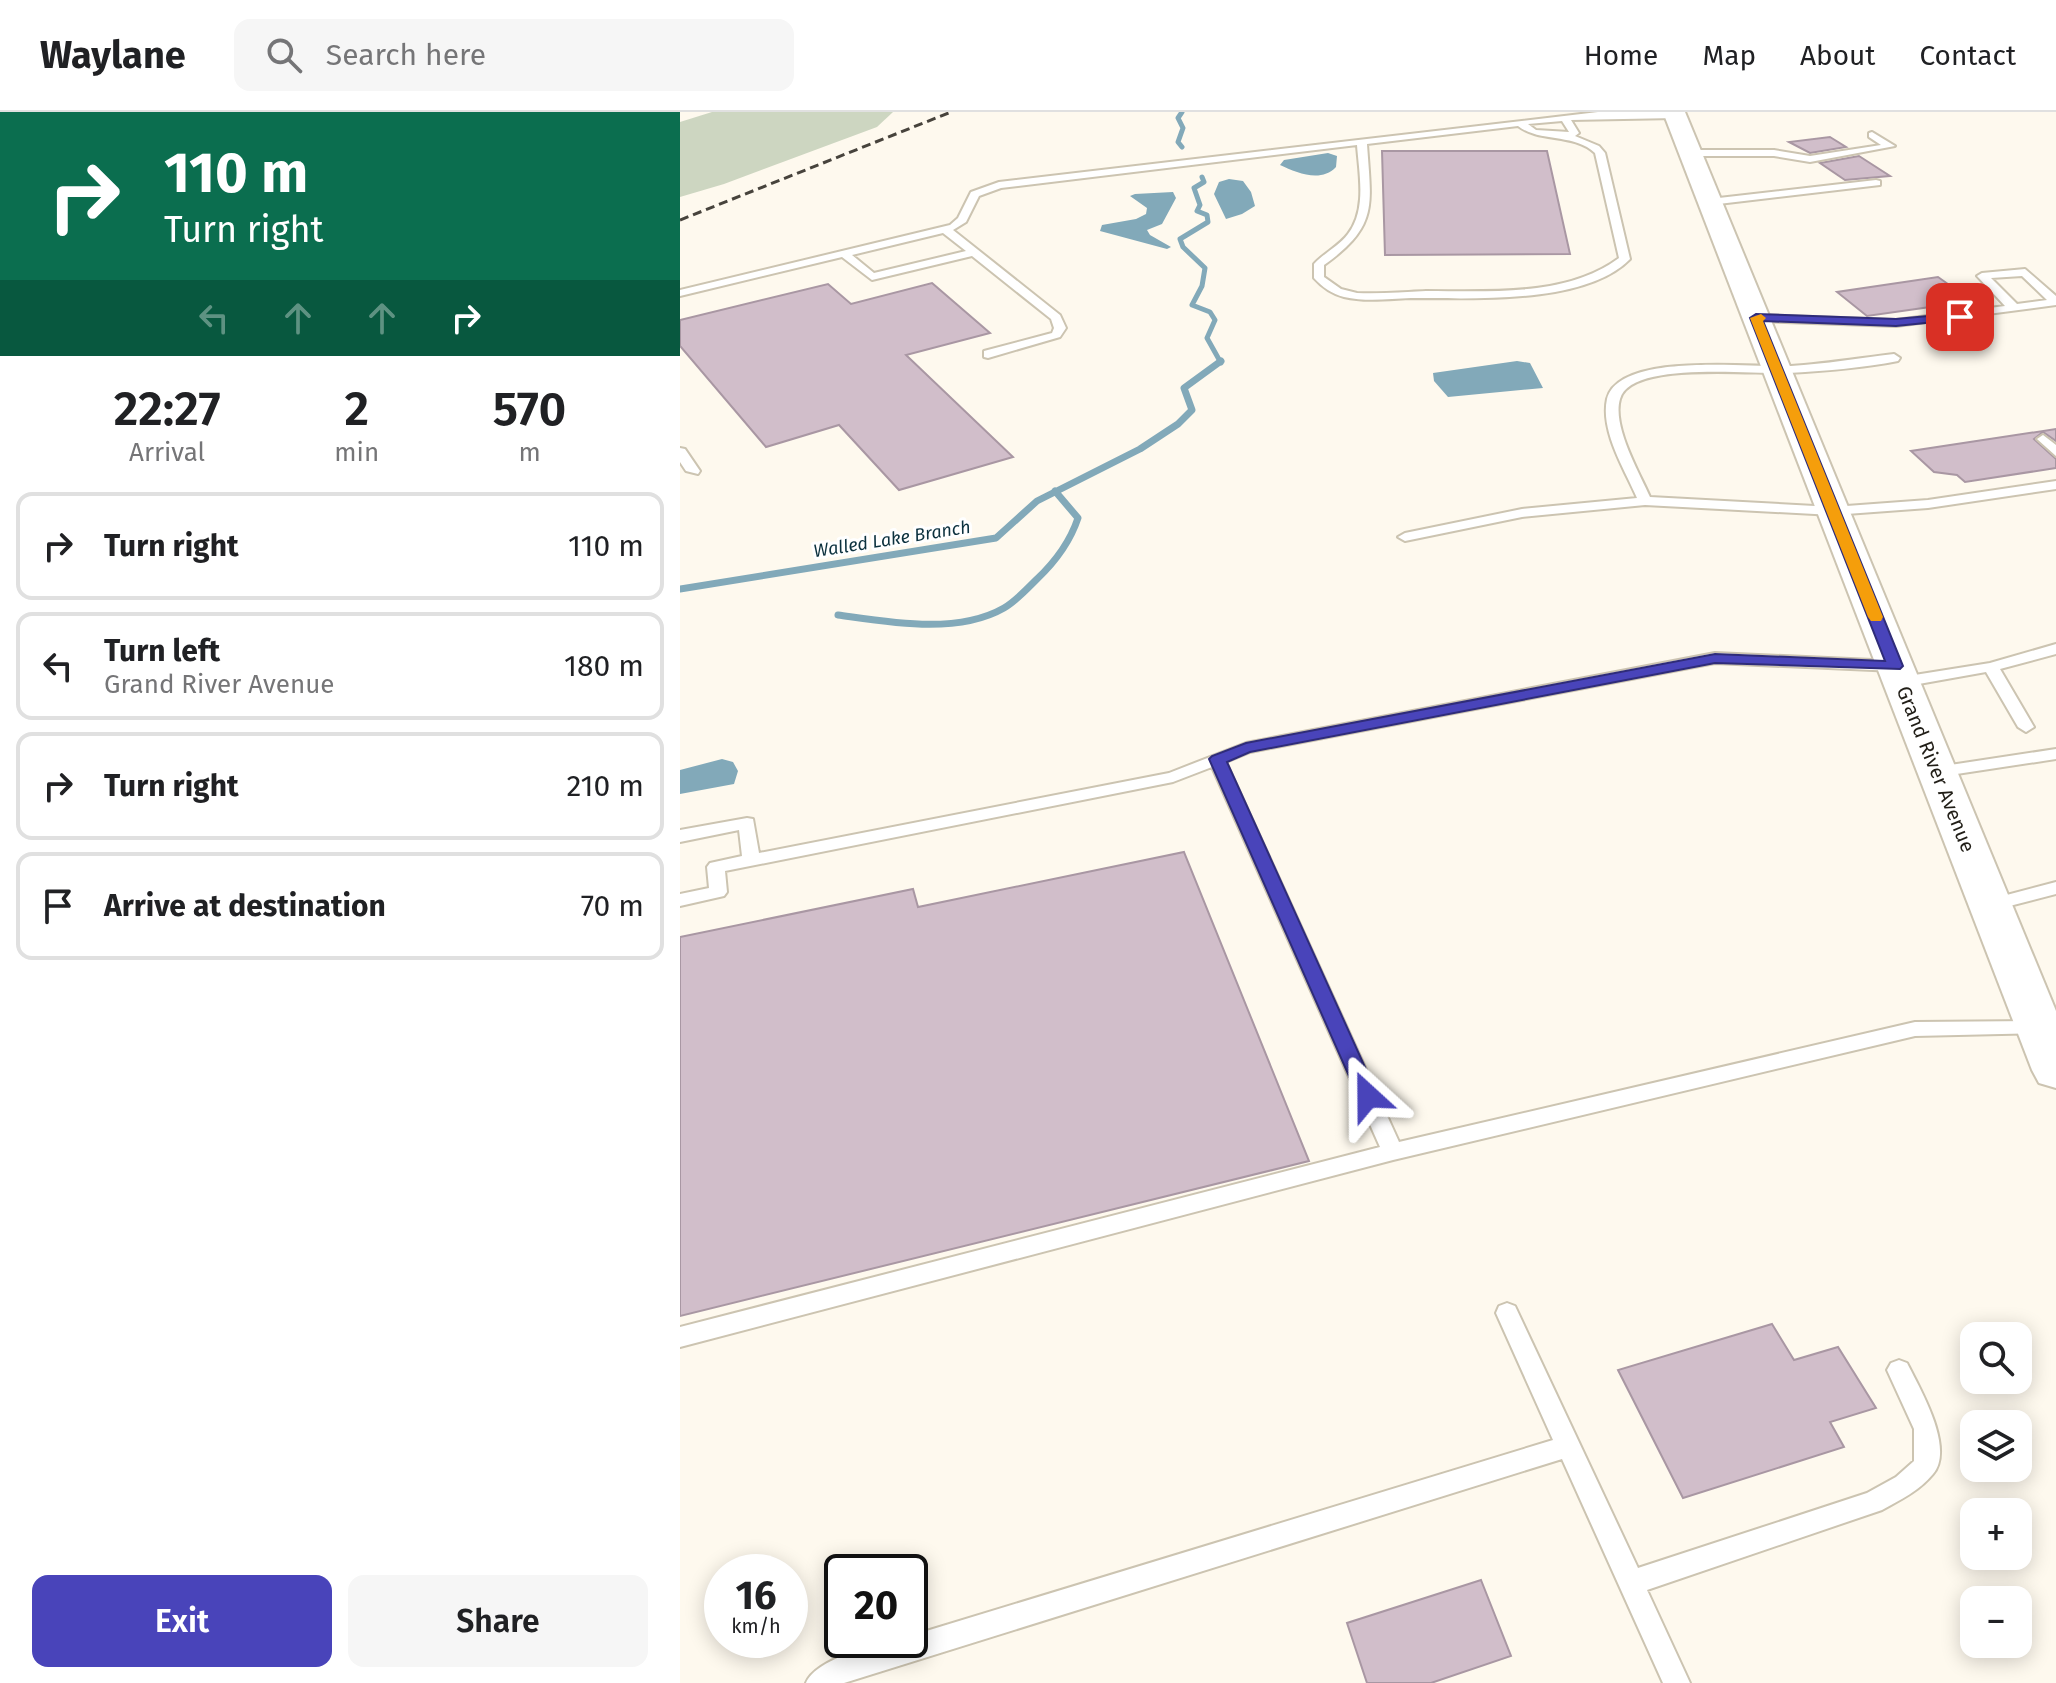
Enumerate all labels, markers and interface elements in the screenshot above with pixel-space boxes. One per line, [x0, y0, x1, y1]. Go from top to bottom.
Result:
search box [234, 19, 794, 91]
text: Waylane [40, 32, 186, 78]
icon: search [262, 33, 306, 77]
text: Search here [326, 37, 486, 73]
text: Home [1584, 39, 1658, 72]
text: Map [1702, 39, 1756, 72]
text: About [1800, 39, 1875, 72]
text: Contact [1919, 39, 2016, 72]
text: 110 m [164, 140, 308, 207]
icon: right [32, 144, 136, 248]
text: Turn right [164, 208, 324, 252]
pin [1926, 283, 1994, 351]
icon: arrive [1938, 295, 1982, 339]
icon: left [192, 296, 236, 340]
icon: ahead [276, 296, 320, 340]
icon: ahead [360, 296, 404, 340]
icon: right [444, 296, 488, 340]
text: 22:27 [114, 380, 221, 438]
text: 2 [344, 380, 369, 438]
text: 570 [493, 380, 566, 438]
text: Arrival [129, 437, 205, 468]
text: min [334, 437, 379, 468]
text: m [518, 437, 541, 468]
water label: Walled Lake Branch [812, 516, 972, 562]
icon: right [36, 524, 80, 568]
text: Turn right [104, 528, 239, 564]
text: 110 m [568, 528, 644, 564]
text: Turn left [104, 633, 220, 669]
icon: left [36, 644, 80, 688]
text: 180 m [564, 648, 644, 684]
text: Grand River Avenue [104, 669, 335, 700]
street label: Grand River Avenue [1892, 682, 1980, 856]
icon: right [36, 764, 80, 808]
text: Turn right [104, 768, 239, 804]
text: 210 m [567, 768, 644, 804]
icon: arrive [36, 884, 80, 928]
text: Arrive at destination [104, 888, 386, 924]
text: 70 m [581, 888, 644, 924]
position arrow [1326, 1054, 1410, 1138]
map controls [1960, 1322, 2032, 1658]
button: search [1960, 1322, 2032, 1394]
button: layers [1960, 1410, 2032, 1482]
button: + [1960, 1498, 2032, 1570]
speed limit sign: 20 [824, 1554, 928, 1658]
text: 16 [735, 1572, 777, 1620]
button: Exit [32, 1575, 332, 1667]
button: Share [348, 1575, 648, 1667]
button: − [1960, 1586, 2032, 1658]
text: km/h [731, 1614, 781, 1638]

